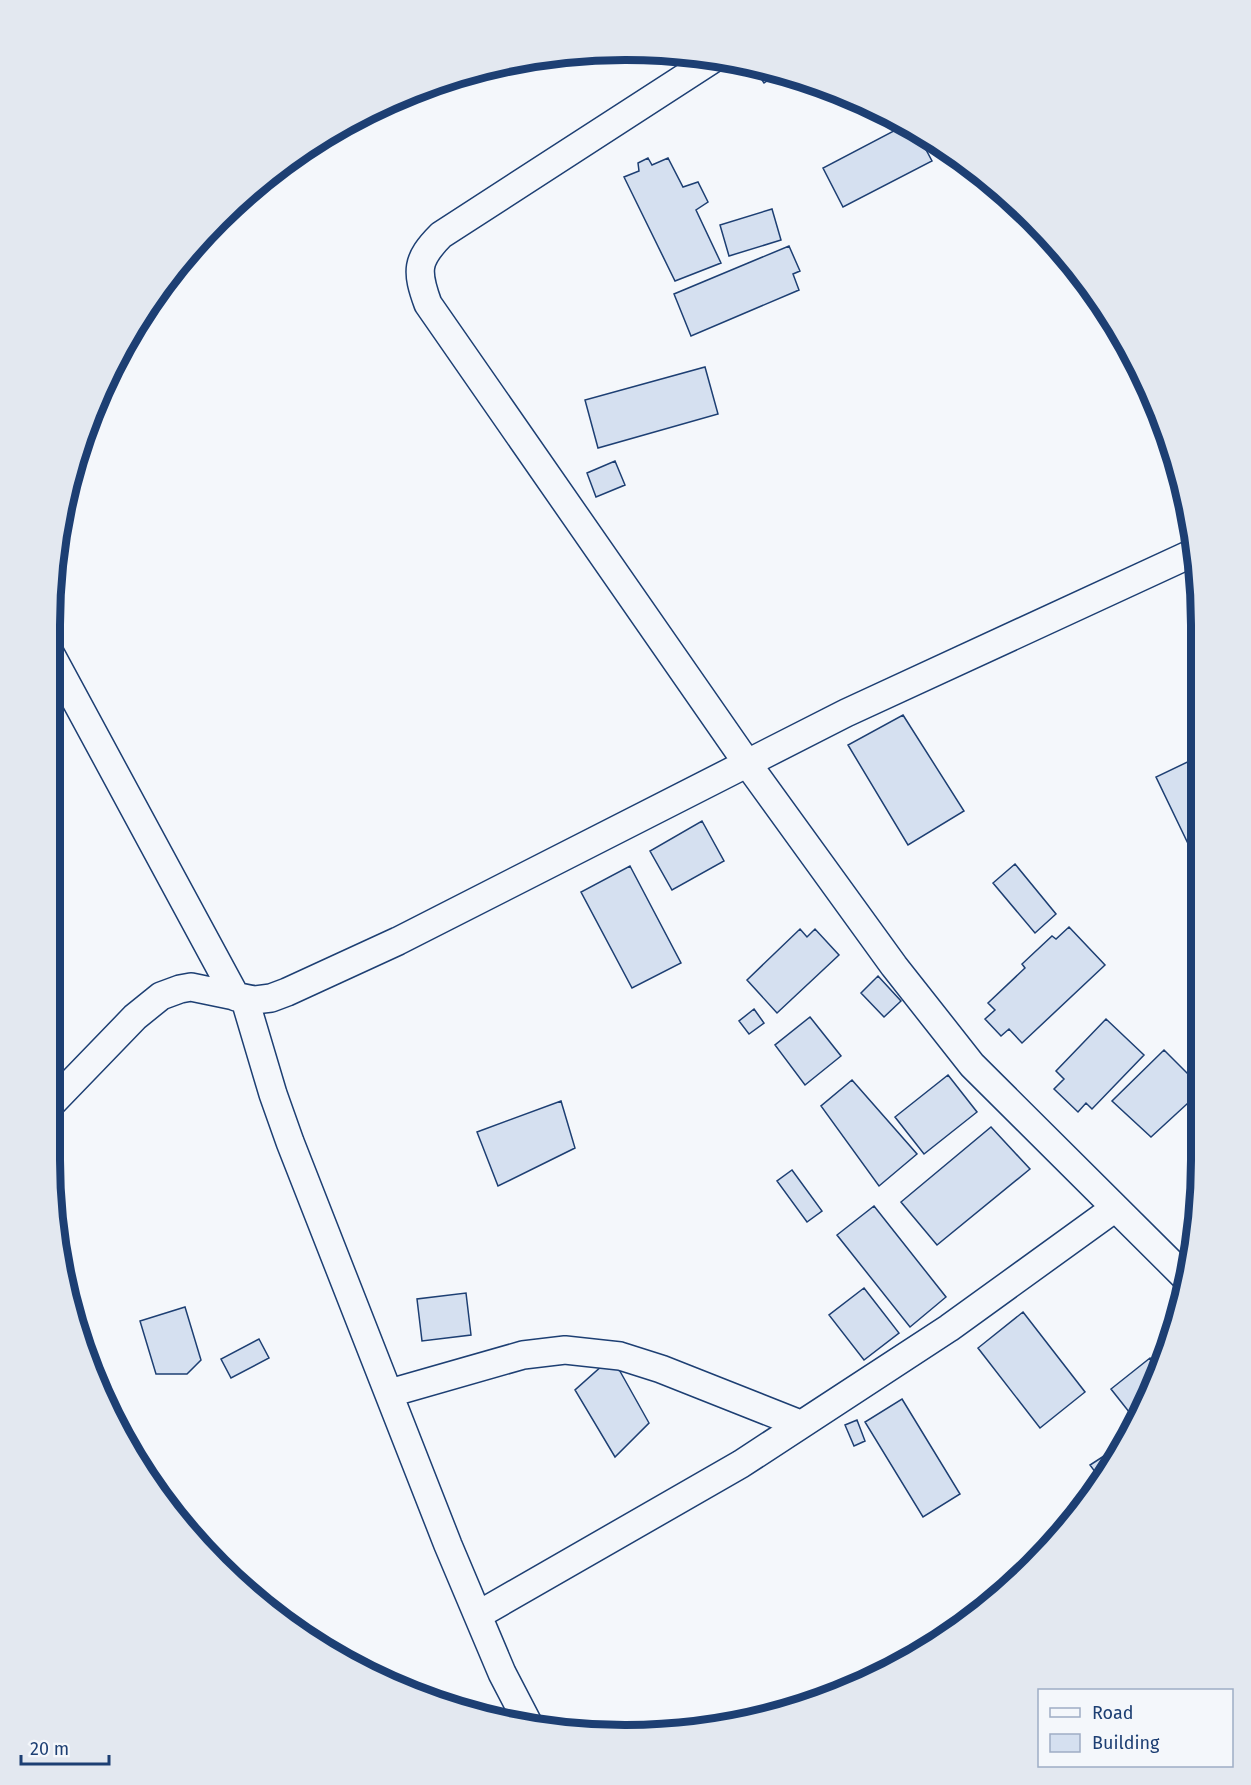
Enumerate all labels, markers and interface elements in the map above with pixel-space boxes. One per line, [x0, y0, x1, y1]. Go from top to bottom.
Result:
legend [1038, 1689, 1233, 1767]
text: Road [1092, 1702, 1134, 1724]
scale bar [21, 1728, 110, 1766]
text: Building [1092, 1732, 1160, 1754]
text: 20 m [30, 1738, 69, 1760]

